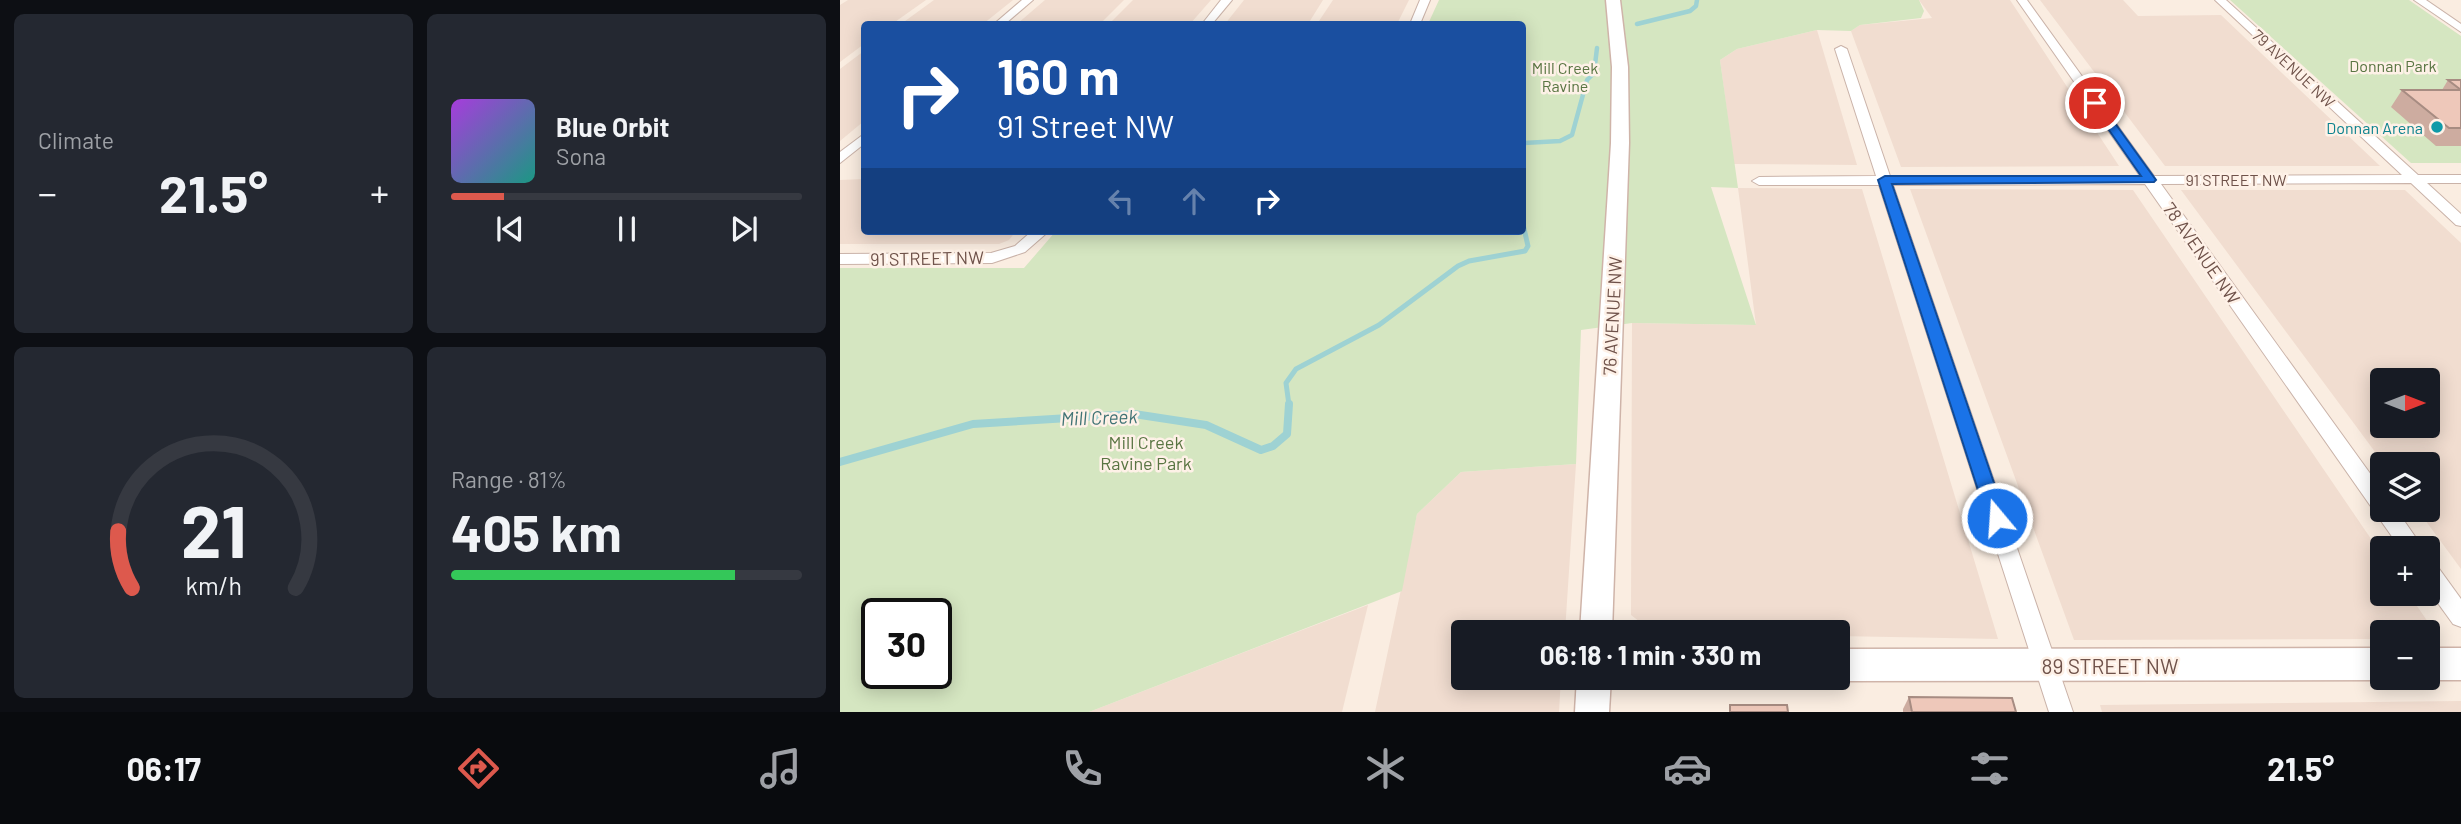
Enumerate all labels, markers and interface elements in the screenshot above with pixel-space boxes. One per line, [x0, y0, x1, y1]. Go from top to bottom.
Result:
street label: 79 AVENUE NW [2249, 25, 2339, 111]
text: 160 m [997, 46, 1119, 105]
icon: right [882, 49, 973, 140]
park label: Donnan Park [2349, 56, 2437, 75]
park label: Mill Creek Ravine [1532, 58, 1598, 95]
pin [2065, 73, 2125, 133]
icon: arrive [2076, 84, 2114, 122]
text: 91 Street NW [997, 106, 1174, 144]
text: Blue Orbit [556, 111, 669, 142]
place label: Donnan Arena [2326, 118, 2423, 137]
marker: Donnan Arena [2429, 119, 2445, 135]
text: Climate [38, 126, 114, 154]
text: Sona [556, 142, 606, 170]
text: 21.5° [159, 161, 268, 223]
text: − [38, 169, 57, 215]
text: + [370, 169, 389, 215]
street label: 91 STREET NW [2185, 170, 2287, 189]
icon: left [1102, 182, 1140, 220]
icon: ahead [1175, 182, 1213, 220]
icon: right [1248, 182, 1286, 220]
street label: 78 AVENUE NW [2159, 198, 2245, 308]
icon: previous [491, 210, 529, 248]
icon: pause [608, 210, 646, 248]
icon: next [725, 210, 763, 248]
street label: 91 STREET NW [870, 246, 984, 270]
street label: 76 AVENUE NW [1598, 256, 1626, 376]
north arrow [2370, 368, 2440, 438]
map controls [2370, 368, 2440, 690]
water label: Mill Creek [1060, 404, 1139, 430]
park label: Mill Creek Ravine Park [1100, 431, 1192, 474]
button: layers [2370, 452, 2440, 522]
text: Range · 81% [451, 465, 567, 493]
position arrow [1960, 481, 2034, 555]
text: 21 [180, 486, 247, 574]
text: 405 km [451, 500, 622, 562]
button: + [2370, 536, 2440, 606]
text: km/h [185, 570, 242, 600]
speed limit sign: 30 [861, 598, 952, 689]
button: − [2370, 620, 2440, 690]
text: 06:18 · 1 min · 330 m [1540, 639, 1761, 670]
street label: 89 STREET NW [2042, 653, 2178, 678]
icon: directions [454, 744, 503, 793]
icon: music [756, 744, 805, 793]
icon: phone [1058, 744, 1107, 793]
icon: climate [1361, 744, 1410, 793]
icon: car [1663, 744, 1712, 793]
icon: filters [1965, 744, 2014, 793]
text: 06:17 [127, 749, 201, 787]
text: 21.5° [2267, 749, 2334, 787]

